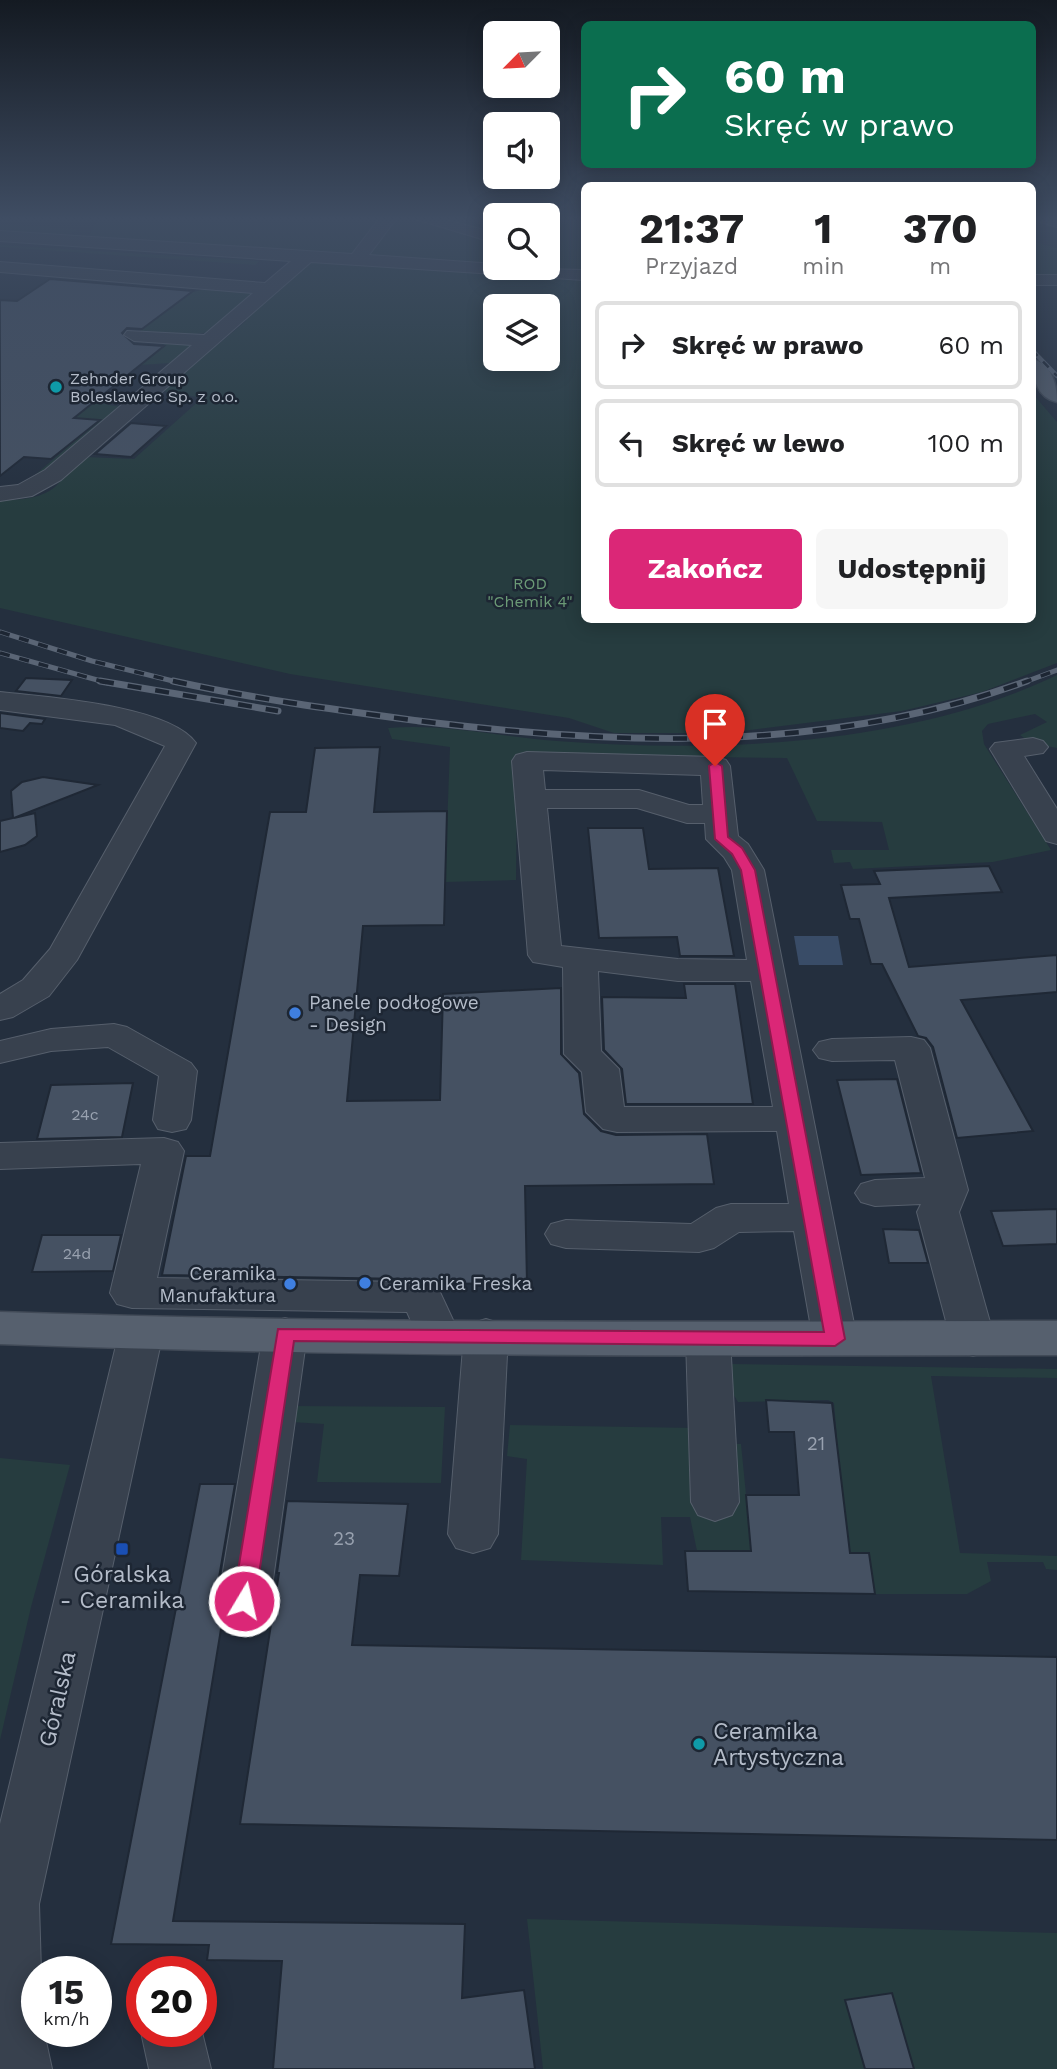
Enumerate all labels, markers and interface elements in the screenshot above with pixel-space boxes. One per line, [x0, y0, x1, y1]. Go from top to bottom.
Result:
north arrow [483, 21, 560, 98]
map controls [483, 21, 560, 371]
text: 60 m [724, 47, 846, 105]
icon: right [609, 49, 700, 140]
text: Skręć w prawo [724, 106, 955, 144]
button: sound [483, 112, 560, 189]
button: search [483, 203, 560, 280]
text: 21:37 [639, 204, 744, 253]
text: 1 [814, 204, 832, 253]
text: 370 [903, 204, 978, 253]
text: Przyjazd [645, 253, 738, 280]
text: min [802, 253, 845, 280]
text: m [929, 253, 951, 280]
button: layers [483, 294, 560, 371]
icon: right [613, 326, 651, 364]
text: Skręć w prawo [672, 330, 864, 360]
text: 60 m [938, 330, 1004, 360]
place label: Zehnder Group Boleslawiec Sp. z o.o. [70, 369, 238, 406]
marker: Zehnder Group Boleslawiec Sp. z o.o. [48, 379, 64, 395]
icon: left [613, 424, 651, 462]
text: Skręć w lewo [672, 428, 845, 458]
text: 100 m [928, 428, 1004, 458]
button: Zakończ [609, 529, 802, 609]
button: Udostępnij [816, 529, 1008, 609]
park label: ROD "Chemik 4" [487, 574, 573, 611]
pin [685, 694, 745, 766]
icon: arrive [696, 705, 734, 743]
place label: Panele podłogowe - Design [309, 991, 479, 1036]
marker: Panele podłogowe - Design [287, 1005, 303, 1021]
house number: 24c [71, 1105, 99, 1124]
house number: 24d [63, 1244, 91, 1263]
place label: Ceramika Manufaktura [159, 1262, 276, 1307]
place label: Ceramika Freska [379, 1272, 533, 1295]
marker: Ceramika Freska [357, 1275, 373, 1291]
marker: Ceramika Manufaktura [282, 1276, 298, 1292]
house number: 21 [807, 1432, 825, 1455]
house number: 23 [333, 1527, 355, 1550]
marker: Góralska - Ceramika [114, 1541, 130, 1557]
place label: Góralska - Ceramika [60, 1561, 184, 1614]
position arrow [207, 1564, 281, 1638]
street label: Góralska [33, 1649, 82, 1750]
place label: Ceramika Artystyczna [713, 1718, 844, 1771]
marker: Ceramika Artystyczna [691, 1736, 707, 1752]
speed limit sign: 20 [126, 1956, 217, 2047]
text: 15 [49, 1971, 84, 2013]
text: km/h [43, 2008, 90, 2029]

